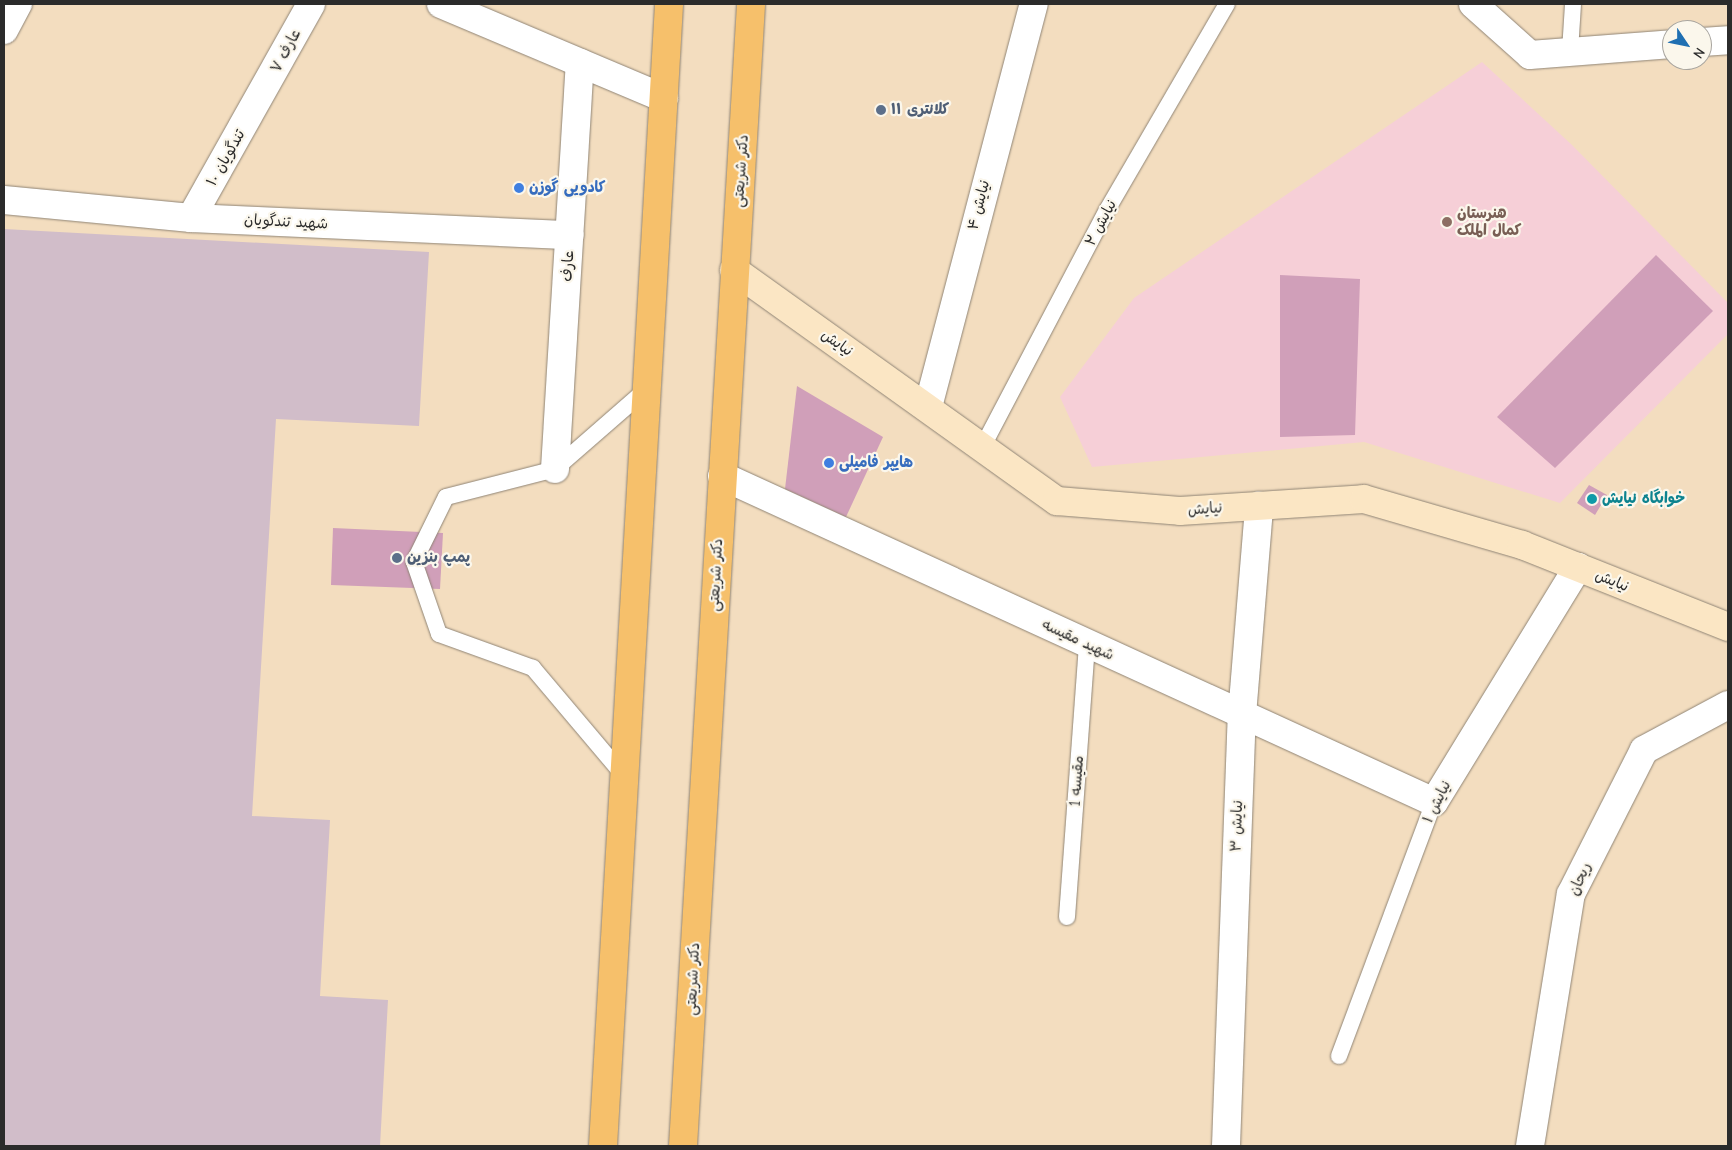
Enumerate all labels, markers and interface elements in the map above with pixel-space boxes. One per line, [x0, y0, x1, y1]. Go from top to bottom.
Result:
north arrow [1662, 20, 1712, 70]
street label: عارف ۷ [267, 26, 305, 76]
text: N [1689, 45, 1709, 62]
place label: کلانتری ۱۱ [891, 101, 949, 119]
marker: کلانتری ۱۱ [875, 104, 887, 116]
street label: تندگویان ۱۰ [203, 127, 249, 189]
street label: دکتر شریعتی [729, 134, 753, 208]
street label: نیایش ۴ [964, 178, 994, 232]
place label: کادویی گوزن [529, 179, 605, 197]
marker: کادویی گوزن [513, 182, 525, 194]
street label: نیایش ۲ [1081, 197, 1121, 249]
place label: هنرستان کمال الملک [1457, 204, 1521, 239]
street label: شهید تندگویان [244, 211, 328, 233]
marker: هنرستان کمال الملک [1441, 216, 1453, 228]
street label: عارف [558, 250, 578, 282]
street label: نیایش [818, 326, 856, 360]
place label: هایپر فامیلی [839, 454, 913, 472]
marker: هایپر فامیلی [823, 457, 835, 469]
place label: خوابگاه نیایش [1602, 490, 1685, 508]
marker: خوابگاه نیایش [1586, 493, 1598, 505]
street label: نیایش [1187, 499, 1223, 519]
street label: دکتر شریعتی [705, 538, 727, 612]
place label: پمپ بنزین [407, 549, 470, 567]
marker: پمپ بنزین [391, 552, 403, 564]
street label: نیایش [1593, 566, 1631, 596]
street label: شهید مقیسه [1039, 615, 1117, 665]
street label: مقیسه 1 [1066, 755, 1088, 807]
street label: نیایش ۱ [1419, 778, 1455, 826]
street label: نیایش ۳ [1227, 800, 1247, 852]
street label: ریحان [1565, 860, 1595, 898]
street label: دکتر شریعتی [682, 942, 704, 1016]

